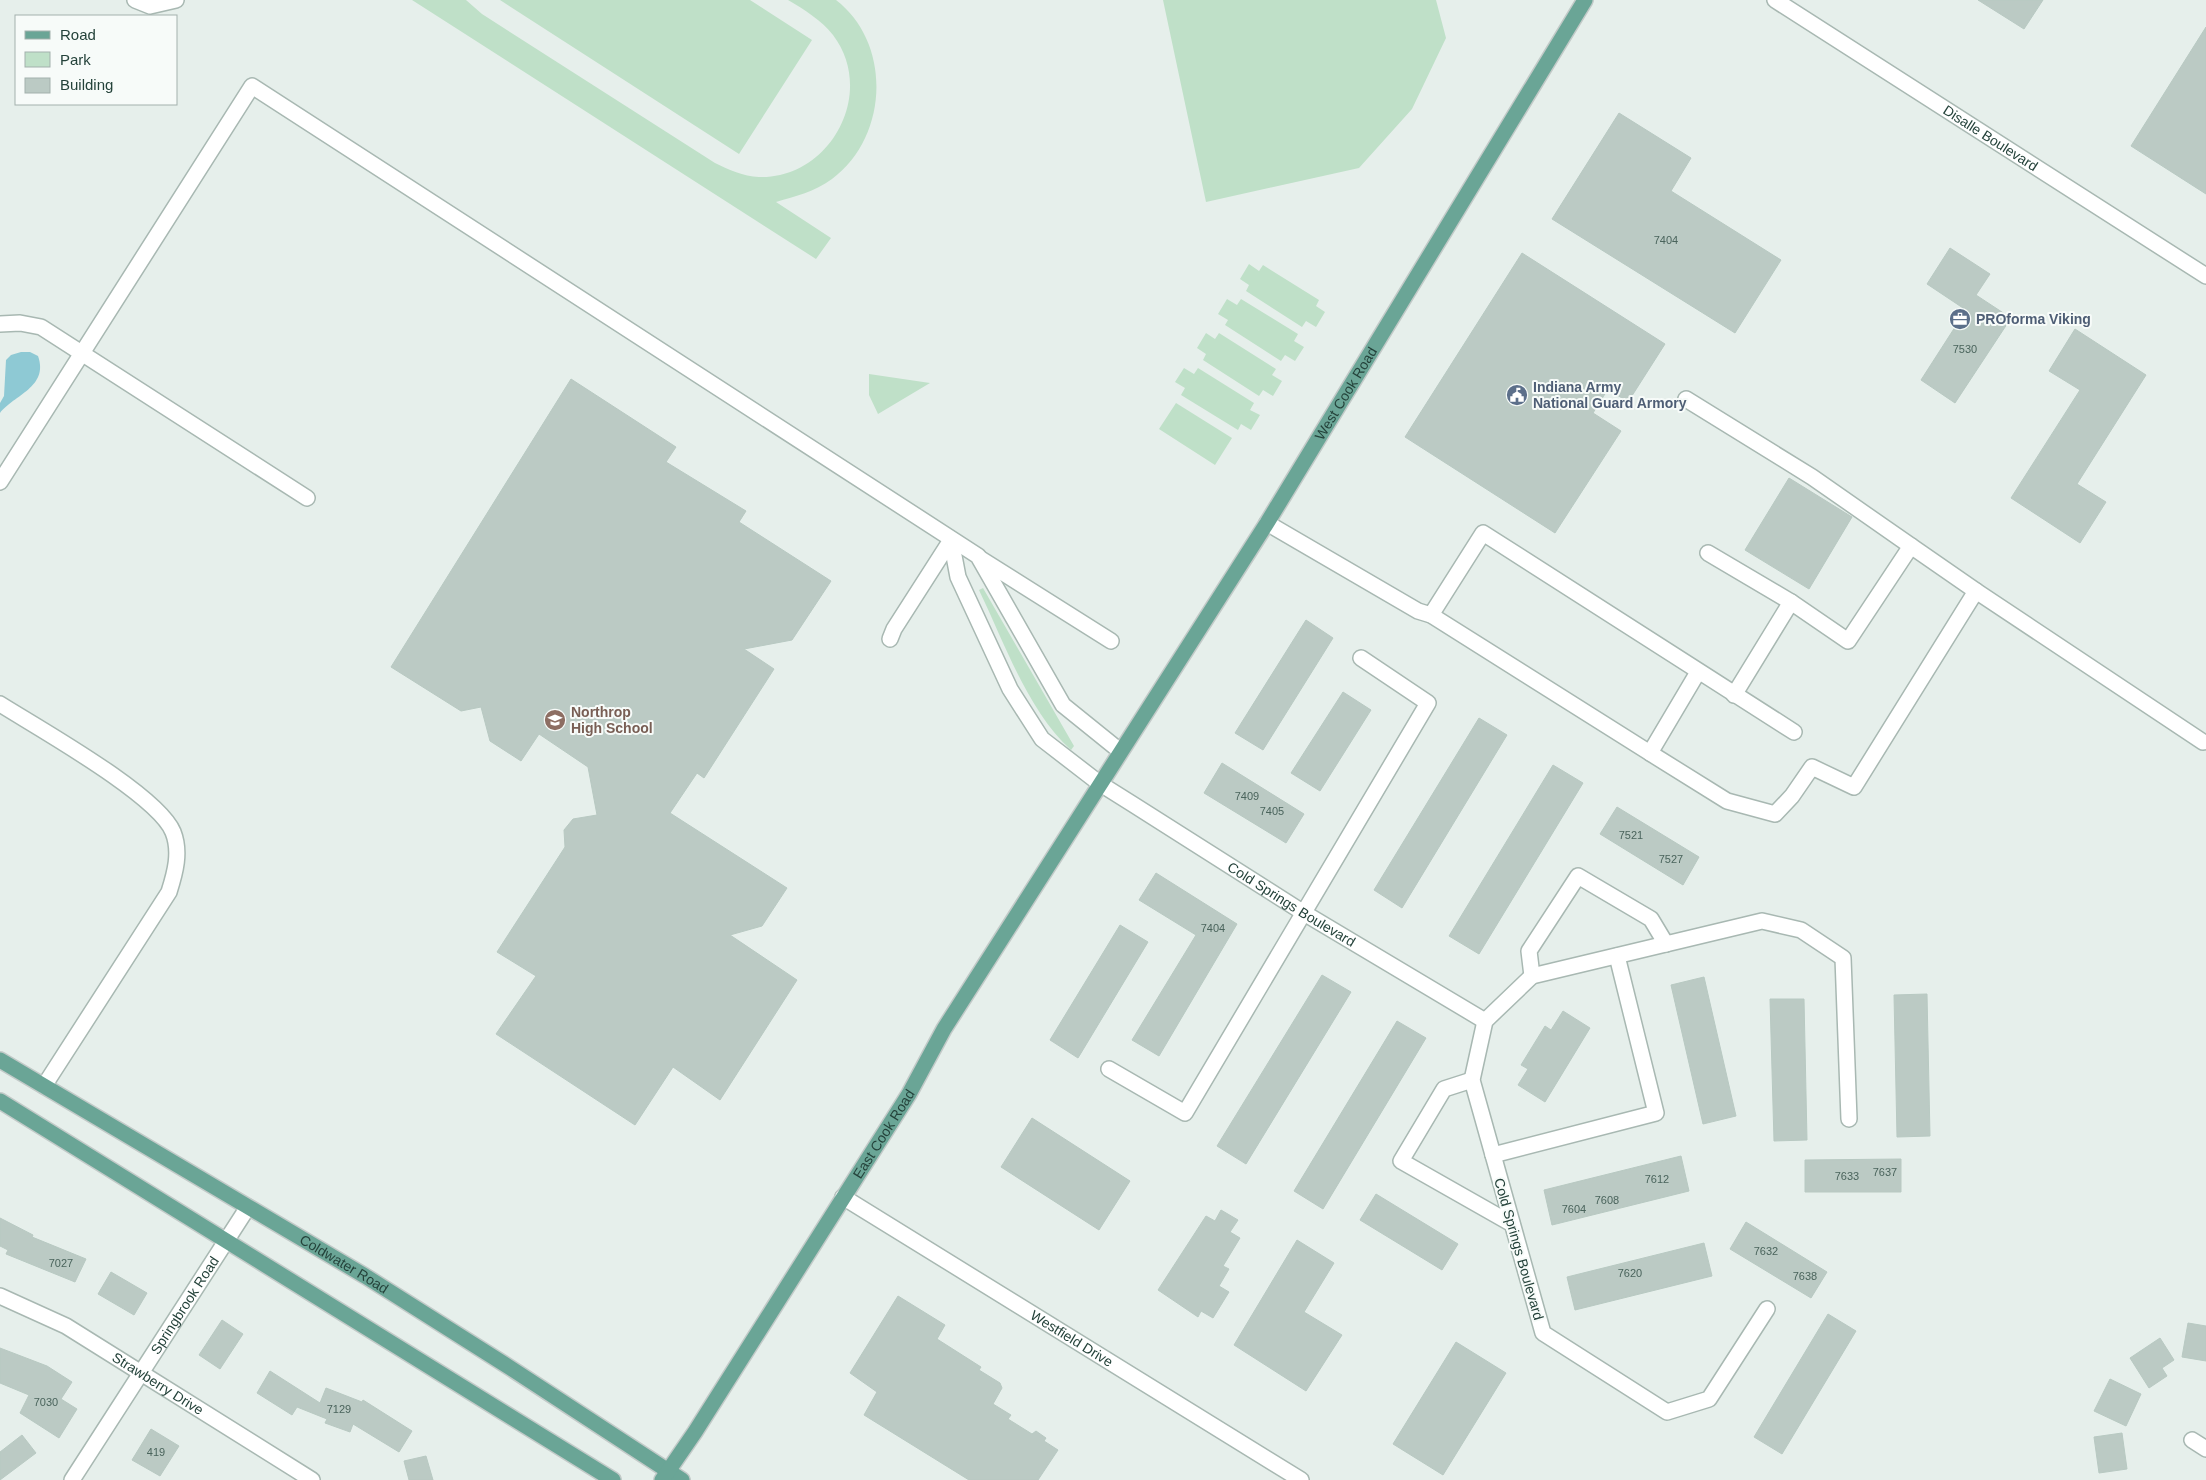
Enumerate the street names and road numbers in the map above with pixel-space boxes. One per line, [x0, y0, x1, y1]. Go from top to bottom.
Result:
street label: Disalle Boulevard [1940, 102, 2041, 174]
street label: West Cook Road [1311, 344, 1380, 443]
street label: Cold Springs Boulevard [1225, 859, 1358, 950]
street label: East Cook Road [850, 1087, 918, 1181]
street label: Cold Springs Boulevard [1491, 1176, 1547, 1322]
street label: Coldwater Road [297, 1231, 391, 1297]
street label: Springbrook Road [147, 1253, 222, 1357]
street label: Westfield Drive [1028, 1307, 1116, 1370]
street label: Strawberry Drive [109, 1349, 207, 1418]

